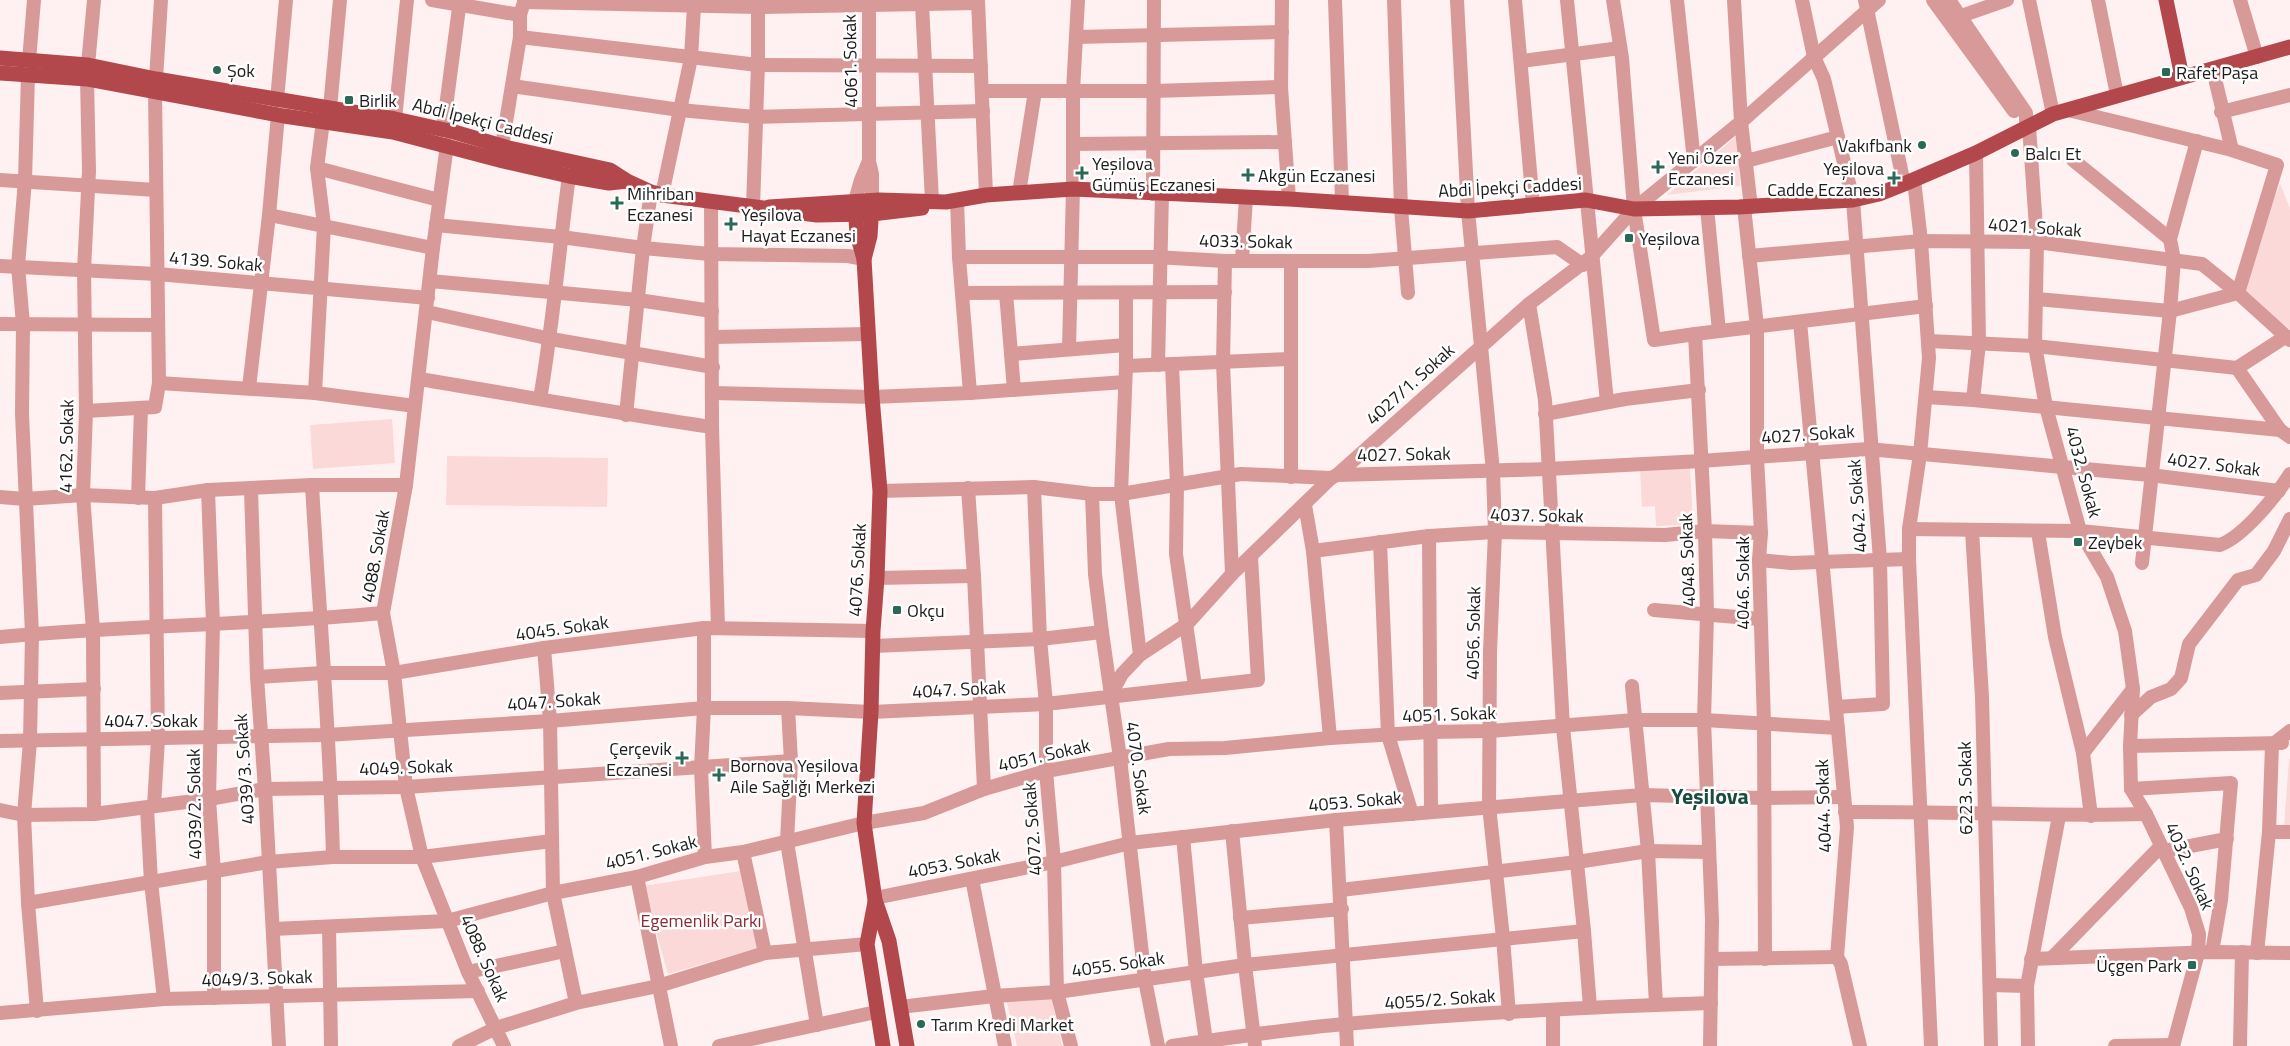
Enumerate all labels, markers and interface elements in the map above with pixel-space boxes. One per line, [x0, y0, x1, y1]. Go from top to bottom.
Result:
street label: 4061. Sokak [836, 14, 864, 108]
place label: Şok [227, 57, 255, 84]
place label: Rafet Paşa [2176, 59, 2258, 86]
marker: Şok [211, 64, 223, 76]
marker: Rafet Paşa [2160, 66, 2172, 78]
place label: Birlik [359, 87, 397, 114]
street label: Abdi İpekçi Caddesi [410, 90, 556, 152]
marker: Birlik [343, 94, 355, 106]
place label: Vakıfbank [1838, 132, 1912, 159]
marker: Vakıfbank [1916, 139, 1928, 151]
place label: Balcı Et [2025, 140, 2082, 167]
place label: Yeni Özer Eczanesi [1668, 144, 1738, 192]
marker: Balcı Et [2009, 147, 2021, 159]
place label: Yeşilova Gümüş Eczanesi [1092, 150, 1216, 198]
place label: Yeşilova Cadde Eczanesi [1767, 155, 1884, 203]
marker: Yeni Özer Eczanesi [1652, 161, 1664, 173]
place label: Akgün Eczanesi [1258, 162, 1376, 189]
marker: Yeşilova Gümüş Eczanesi [1076, 167, 1088, 179]
marker: Akgün Eczanesi [1242, 169, 1254, 181]
street label: Abdi İpekçi Caddesi [1437, 170, 1583, 204]
marker: Yeşilova Cadde Eczanesi [1888, 172, 1900, 184]
place label: Mihriban Eczanesi [627, 180, 694, 228]
marker: Mihriban Eczanesi [611, 197, 623, 209]
place label: Yeşilova Hayat Eczanesi [741, 201, 856, 249]
street label: 4021. Sokak [1987, 210, 2083, 244]
marker: Yeşilova Hayat Eczanesi [725, 218, 737, 230]
place label: Yeşilova [1639, 225, 1700, 252]
street label: 4033. Sokak [1199, 227, 1293, 255]
marker: Yeşilova [1623, 232, 1635, 244]
street label: 4139. Sokak [168, 243, 264, 279]
street label: 4027/1. Sokak [1360, 337, 1461, 431]
street label: 4162. Sokak [52, 399, 80, 493]
street label: 4027. Sokak [1760, 417, 1856, 451]
street label: 4032. Sokak [2059, 423, 2109, 521]
street label: 4027. Sokak [1357, 440, 1451, 468]
street label: 4027. Sokak [2166, 445, 2262, 483]
street label: 4042. Sokak [1840, 458, 1874, 554]
street label: 4037. Sokak [1490, 501, 1584, 529]
street label: 4088. Sokak [354, 507, 396, 604]
street label: 4048. Sokak [1672, 512, 1702, 607]
street label: 4076. Sokak [841, 522, 873, 617]
place label: Zeybek [2088, 529, 2143, 556]
street label: 4046. Sokak [1729, 536, 1756, 630]
marker: Zeybek [2072, 536, 2084, 548]
street label: 4056. Sokak [1459, 586, 1487, 680]
place label: Okçu [907, 597, 945, 624]
marker: Okçu [891, 604, 903, 616]
street label: 4045. Sokak [514, 608, 611, 648]
street label: 4047. Sokak [912, 673, 1007, 705]
street label: 4047. Sokak [506, 684, 602, 718]
street label: 4051. Sokak [1402, 699, 1497, 729]
street label: 4047. Sokak [104, 707, 198, 734]
street label: 4039/3. Sokak [227, 712, 261, 825]
street label: 4070. Sokak [1119, 720, 1159, 817]
street label: 4051. Sokak [995, 731, 1093, 779]
place label: Çerçevik Eczanesi [606, 735, 672, 783]
street label: 6223. Sokak [1951, 741, 1979, 835]
street label: 4039/2. Sokak [180, 748, 208, 860]
street label: 4049. Sokak [359, 752, 454, 782]
marker: Çerçevik Eczanesi [676, 752, 688, 764]
place label: Bornova Yeşilova Aile Sağlığı Merkezi [730, 752, 875, 800]
street label: 4044. Sokak [1808, 758, 1838, 853]
marker: Bornova Yeşilova Aile Sağlığı Merkezi [712, 768, 726, 782]
district label: Yeşilova [1671, 779, 1749, 813]
street label: 4072. Sokak [1015, 781, 1049, 877]
street label: 4053. Sokak [1307, 783, 1403, 819]
street label: 4032. Sokak [2159, 818, 2222, 915]
street label: 4051. Sokak [602, 827, 700, 876]
street label: 4053. Sokak [905, 841, 1003, 885]
park label: Egemenlik Parkı [641, 907, 761, 934]
street label: 4088. Sokak [454, 910, 517, 1007]
street label: 4055. Sokak [1070, 944, 1167, 984]
place label: Üçgen Park [2096, 952, 2182, 979]
marker: Üçgen Park [2186, 959, 2198, 971]
street label: 4049/3. Sokak [201, 963, 313, 993]
street label: 4055/2. Sokak [1384, 982, 1497, 1016]
place label: Tarım Kredi Market [931, 1011, 1075, 1038]
marker: Tarım Kredi Market [915, 1018, 927, 1030]

